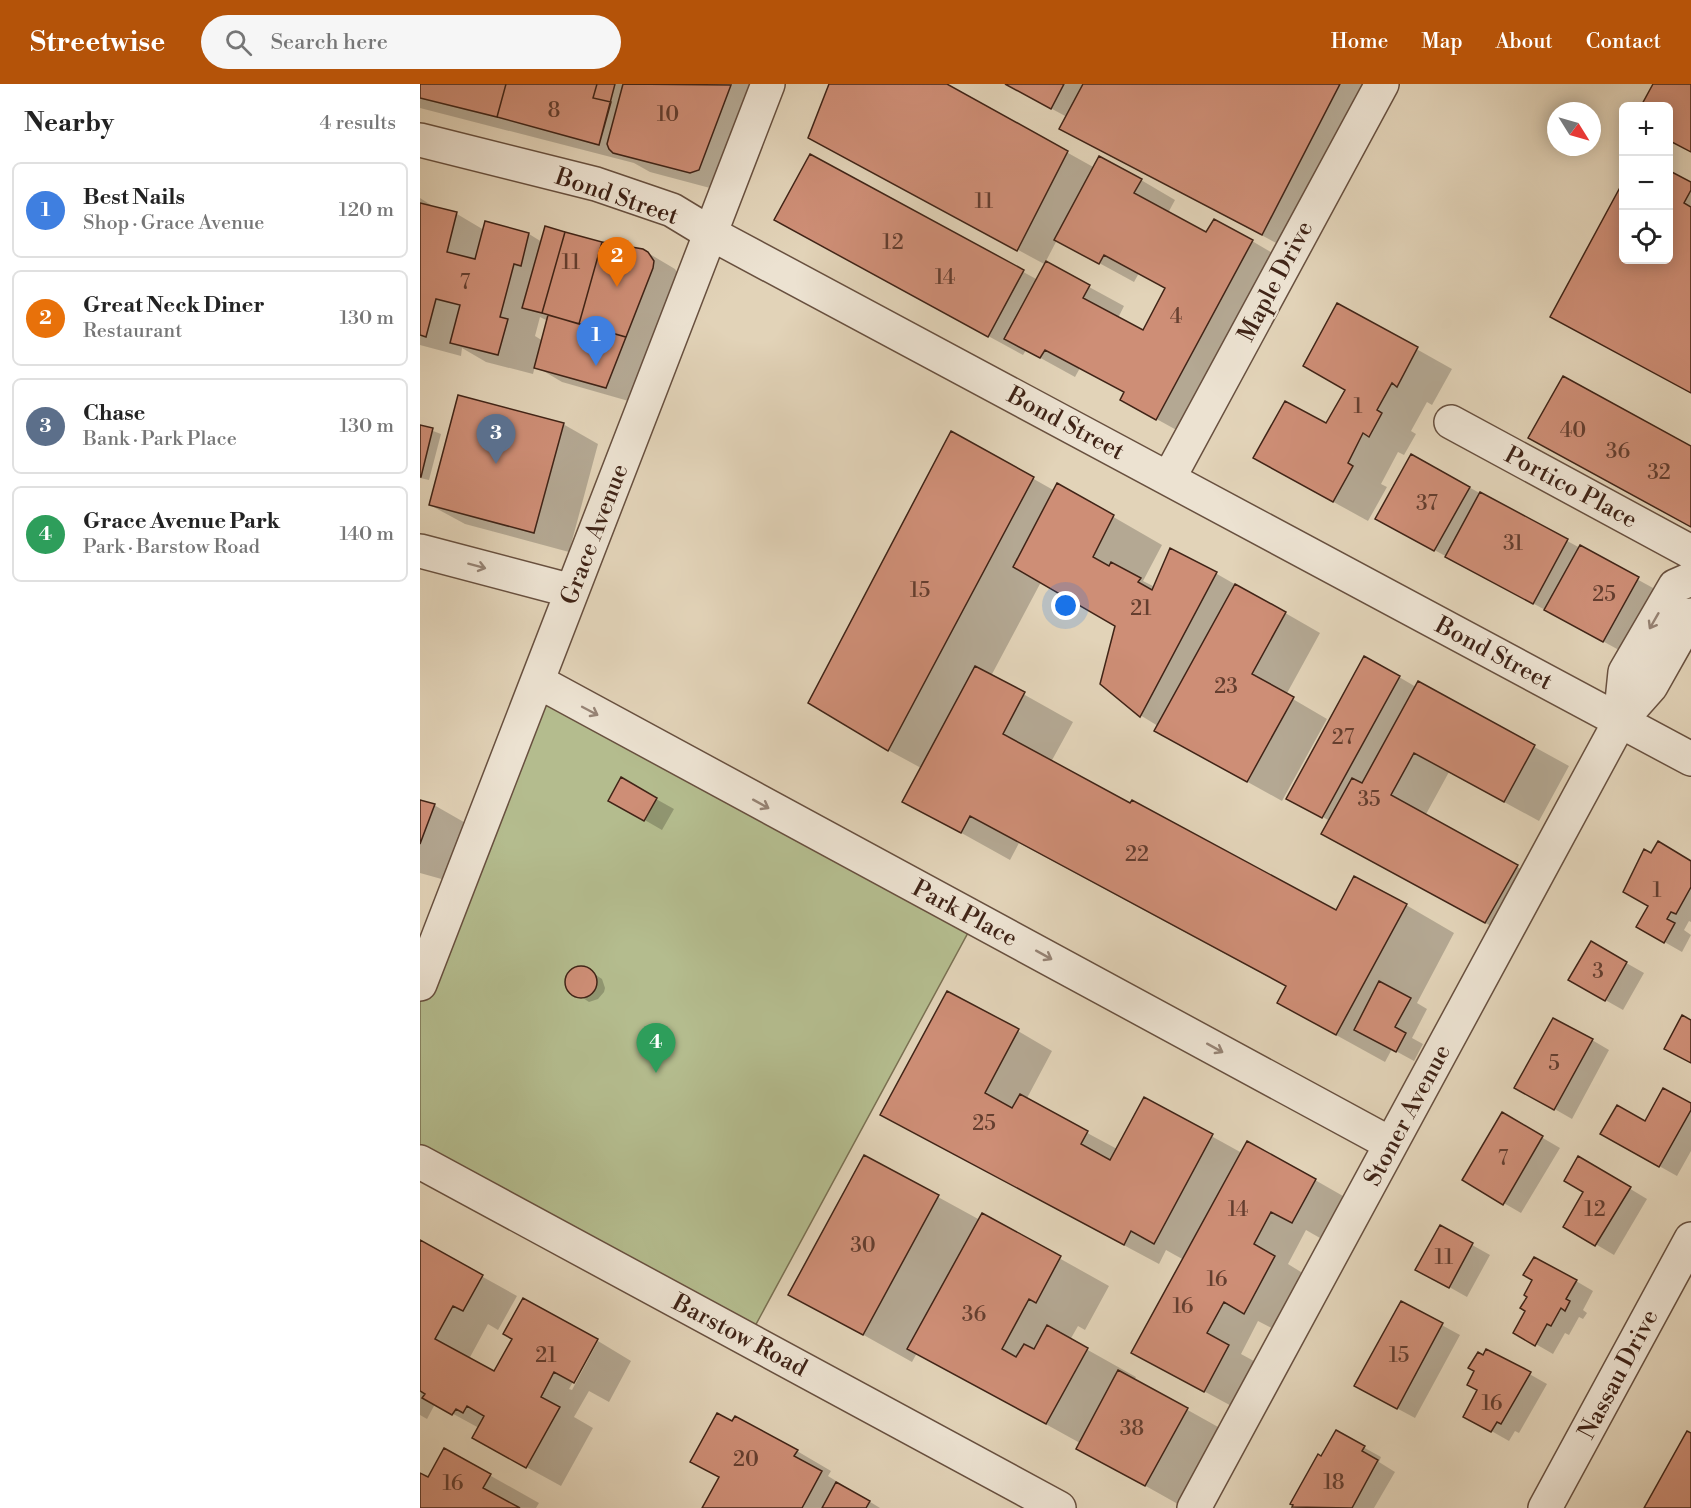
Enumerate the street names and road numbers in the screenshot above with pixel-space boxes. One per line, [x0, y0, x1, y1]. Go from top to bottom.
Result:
street label: Bond Street [550, 162, 683, 232]
street label: Maple Drive [1232, 216, 1320, 347]
street label: Bond Street [1001, 380, 1130, 468]
street label: Portico Place [1499, 440, 1642, 535]
street label: Grace Avenue [554, 460, 636, 609]
street label: Bond Street [1429, 610, 1558, 698]
street label: Park Place [907, 874, 1022, 954]
street label: Stoner Avenue [1358, 1039, 1458, 1192]
street label: Barstow Road [666, 1287, 812, 1384]
street label: Nassau Drive [1572, 1305, 1666, 1444]

